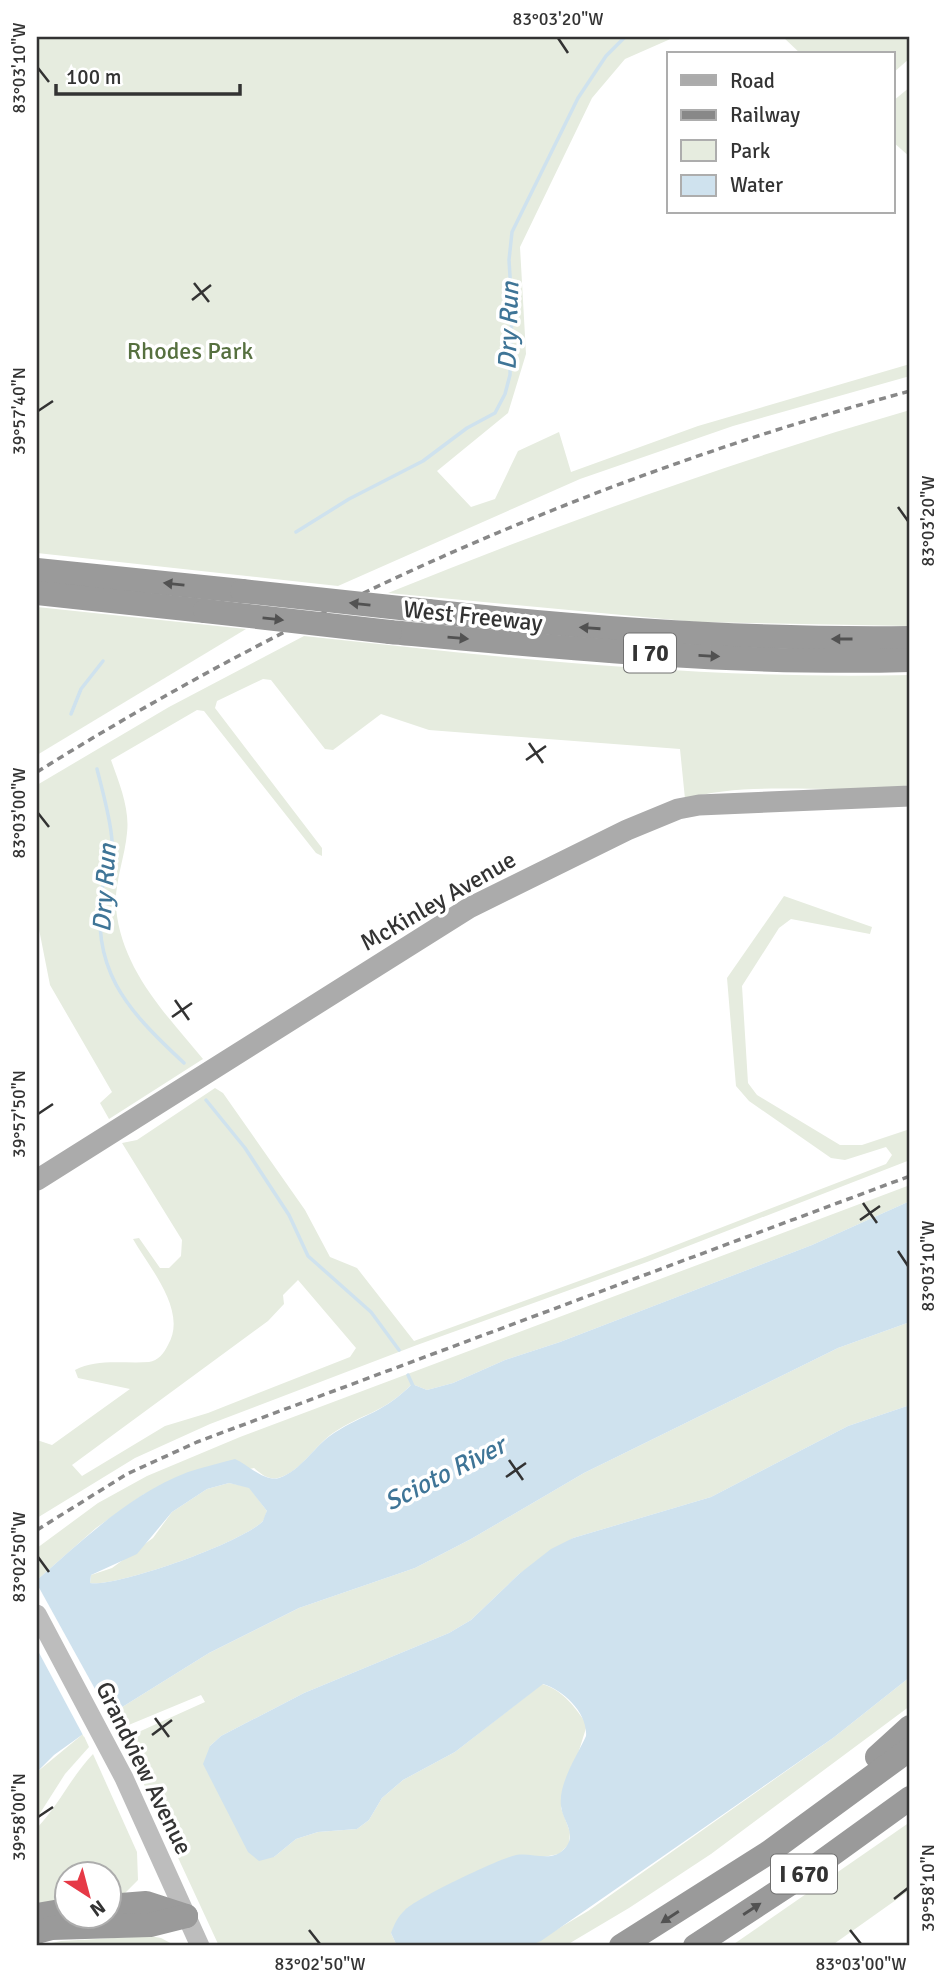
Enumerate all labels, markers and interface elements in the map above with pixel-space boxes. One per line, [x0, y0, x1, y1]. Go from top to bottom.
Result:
text: 83°03'20"W [513, 8, 603, 30]
text: 83°03'10"W [8, 23, 30, 113]
scale bar [56, 52, 240, 96]
legend [667, 52, 894, 214]
text: 100 m [66, 64, 121, 90]
text: Road [730, 68, 775, 94]
text: Railway [730, 102, 800, 128]
text: Park [730, 138, 771, 164]
text: Water [730, 172, 783, 198]
water label: Dry Run [491, 280, 527, 371]
park label: Rhodes Park [127, 336, 253, 366]
text: 39°57'40"N [8, 367, 30, 455]
text: 83°03'20"W [917, 476, 939, 566]
one-way arrow [163, 578, 185, 589]
street label: West Freeway [402, 594, 544, 638]
one-way arrow [349, 598, 371, 609]
one-way arrow [262, 613, 284, 624]
one-way arrow [579, 622, 601, 633]
one-way arrow [447, 633, 469, 644]
one-way arrow [831, 633, 853, 645]
road number: I 70 [624, 634, 676, 673]
one-way arrow [698, 651, 720, 662]
text: 83°03'00"W [8, 768, 30, 858]
water label: Dry Run [86, 842, 124, 933]
street label: McKinley Avenue [355, 844, 521, 958]
text: 39°57'50"N [8, 1070, 30, 1158]
text: 83°03'10"W [917, 1221, 939, 1311]
water label: Scioto River [379, 1428, 514, 1518]
text: 83°02'50"W [8, 1512, 30, 1602]
street label: Grandview Avenue [89, 1677, 199, 1859]
text: 39°58'00"N [8, 1773, 30, 1861]
text: 39°58'10"N [917, 1844, 939, 1932]
road number: I 670 [771, 1854, 837, 1894]
north arrow [52, 1860, 122, 1930]
text: N [85, 1894, 110, 1922]
one-way arrow [743, 1902, 761, 1916]
one-way arrow [661, 1910, 679, 1924]
text: 83°02'50"W [275, 1953, 365, 1975]
text: 83°03'00"W [816, 1953, 906, 1975]

